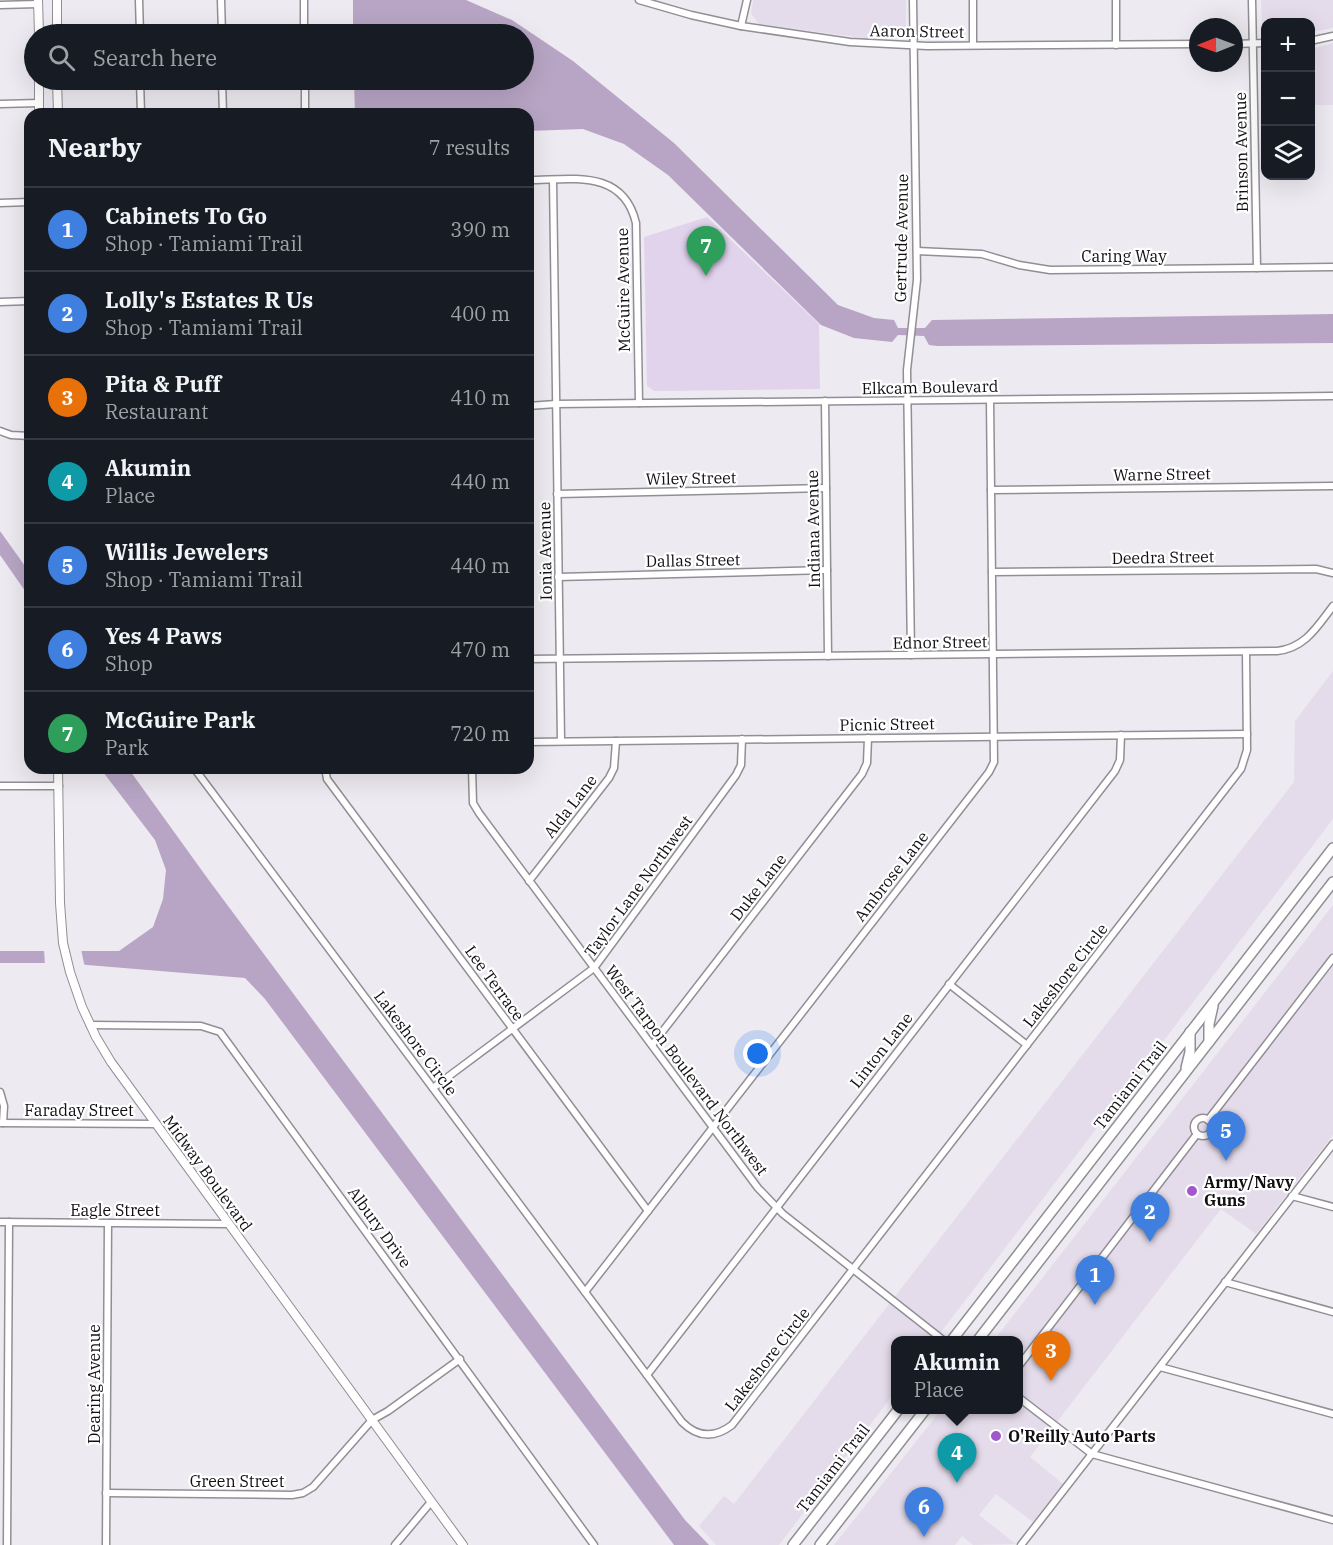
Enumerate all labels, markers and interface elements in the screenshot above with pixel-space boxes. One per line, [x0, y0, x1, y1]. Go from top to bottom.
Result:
north arrow [1189, 18, 1243, 72]
map controls [1261, 18, 1315, 180]
button: + [1261, 18, 1315, 72]
street label: Aaron Street [869, 20, 965, 42]
search box [24, 24, 534, 90]
icon: search [45, 41, 78, 74]
text: Search here [93, 43, 217, 72]
button: − [1261, 72, 1315, 126]
street label: Brinson Avenue [1230, 92, 1252, 212]
button: layers [1261, 126, 1315, 180]
text: Nearby [48, 130, 142, 164]
text: 7 results [429, 134, 510, 161]
street label: Gertrude Avenue [890, 174, 912, 302]
text: Cabinets To Go [105, 201, 267, 230]
text: 1 [62, 216, 74, 243]
text: 390 m [450, 216, 510, 243]
pin: 7 [686, 226, 726, 276]
street label: McGuire Avenue [612, 228, 634, 352]
text: Shop · Tamiami Trail [105, 230, 303, 257]
street label: Caring Way [1081, 246, 1167, 266]
text: Lolly's Estates R Us [105, 285, 313, 314]
text: 2 [62, 300, 74, 327]
text: 400 m [450, 300, 510, 327]
text: Shop · Tamiami Trail [105, 314, 303, 341]
text: Pita & Puff [105, 369, 221, 398]
street label: Elkcam Boulevard [861, 376, 999, 398]
text: 3 [62, 384, 74, 411]
text: 410 m [450, 384, 510, 411]
text: Restaurant [105, 398, 208, 425]
text: Akumin [105, 453, 191, 482]
street label: Warne Street [1113, 463, 1211, 485]
street label: Wiley Street [645, 467, 737, 489]
text: 4 [62, 468, 74, 495]
text: 440 m [450, 468, 510, 495]
street label: Indiana Avenue [802, 470, 824, 588]
text: Place [105, 482, 155, 509]
street label: Ionia Avenue [534, 502, 556, 600]
text: Willis Jewelers [105, 537, 269, 566]
street label: Deedra Street [1111, 546, 1215, 568]
street label: Dallas Street [645, 549, 741, 571]
text: 5 [62, 552, 74, 579]
text: 440 m [450, 552, 510, 579]
text: Shop · Tamiami Trail [105, 566, 303, 593]
text: Yes 4 Paws [105, 621, 222, 650]
street label: Ednor Street [892, 631, 988, 653]
text: 6 [62, 636, 74, 663]
text: 470 m [450, 636, 510, 663]
text: Shop [105, 650, 153, 677]
text: McGuire Park [105, 705, 255, 734]
street label: Picnic Street [839, 713, 935, 735]
text: 7 [62, 720, 74, 747]
text: 720 m [450, 720, 510, 747]
text: Park [105, 734, 149, 761]
street label: Alda Lane [539, 770, 601, 842]
street label: Taylor Lane Northwest [580, 811, 696, 961]
street label: Ambrose Lane [850, 827, 932, 925]
street label: Duke Lane [726, 849, 790, 925]
street label: Lakeshore Circle [1018, 919, 1112, 1031]
street label: Lee Terrace [461, 941, 529, 1025]
street label: West Tarpon Boulevard Northwest [601, 961, 773, 1179]
street label: Lakeshore Circle [370, 987, 462, 1099]
street label: Linton Lane [845, 1008, 917, 1092]
street label: Tamiami Trail [1089, 1036, 1171, 1133]
your location [743, 1039, 772, 1068]
street label: Faraday Street [24, 1100, 134, 1120]
street label: Midway Boulevard [159, 1111, 257, 1235]
pin: 5 [1206, 1112, 1246, 1161]
place label: Army/Navy Guns [1204, 1172, 1295, 1210]
street label: Albury Drive [344, 1183, 416, 1271]
marker: Army/Navy Guns [1185, 1184, 1199, 1198]
pin: 2 [1130, 1192, 1170, 1242]
street label: Eagle Street [70, 1200, 160, 1220]
pin: 1 [1076, 1256, 1114, 1305]
street label: Lakeshore Circle [720, 1303, 814, 1415]
street label: Dearing Avenue [84, 1324, 104, 1444]
pin: 3 [1032, 1332, 1070, 1381]
popup [891, 1336, 1023, 1414]
text: Akumin [914, 1347, 1000, 1376]
text: Place [914, 1376, 964, 1403]
street label: Tamiami Trail [792, 1419, 874, 1516]
place label: O'Reilly Auto Parts [1008, 1426, 1156, 1446]
marker: O'Reilly Auto Parts [989, 1429, 1003, 1443]
pin: 4 [938, 1434, 976, 1483]
street label: Green Street [190, 1471, 285, 1491]
pin: 6 [904, 1488, 944, 1537]

